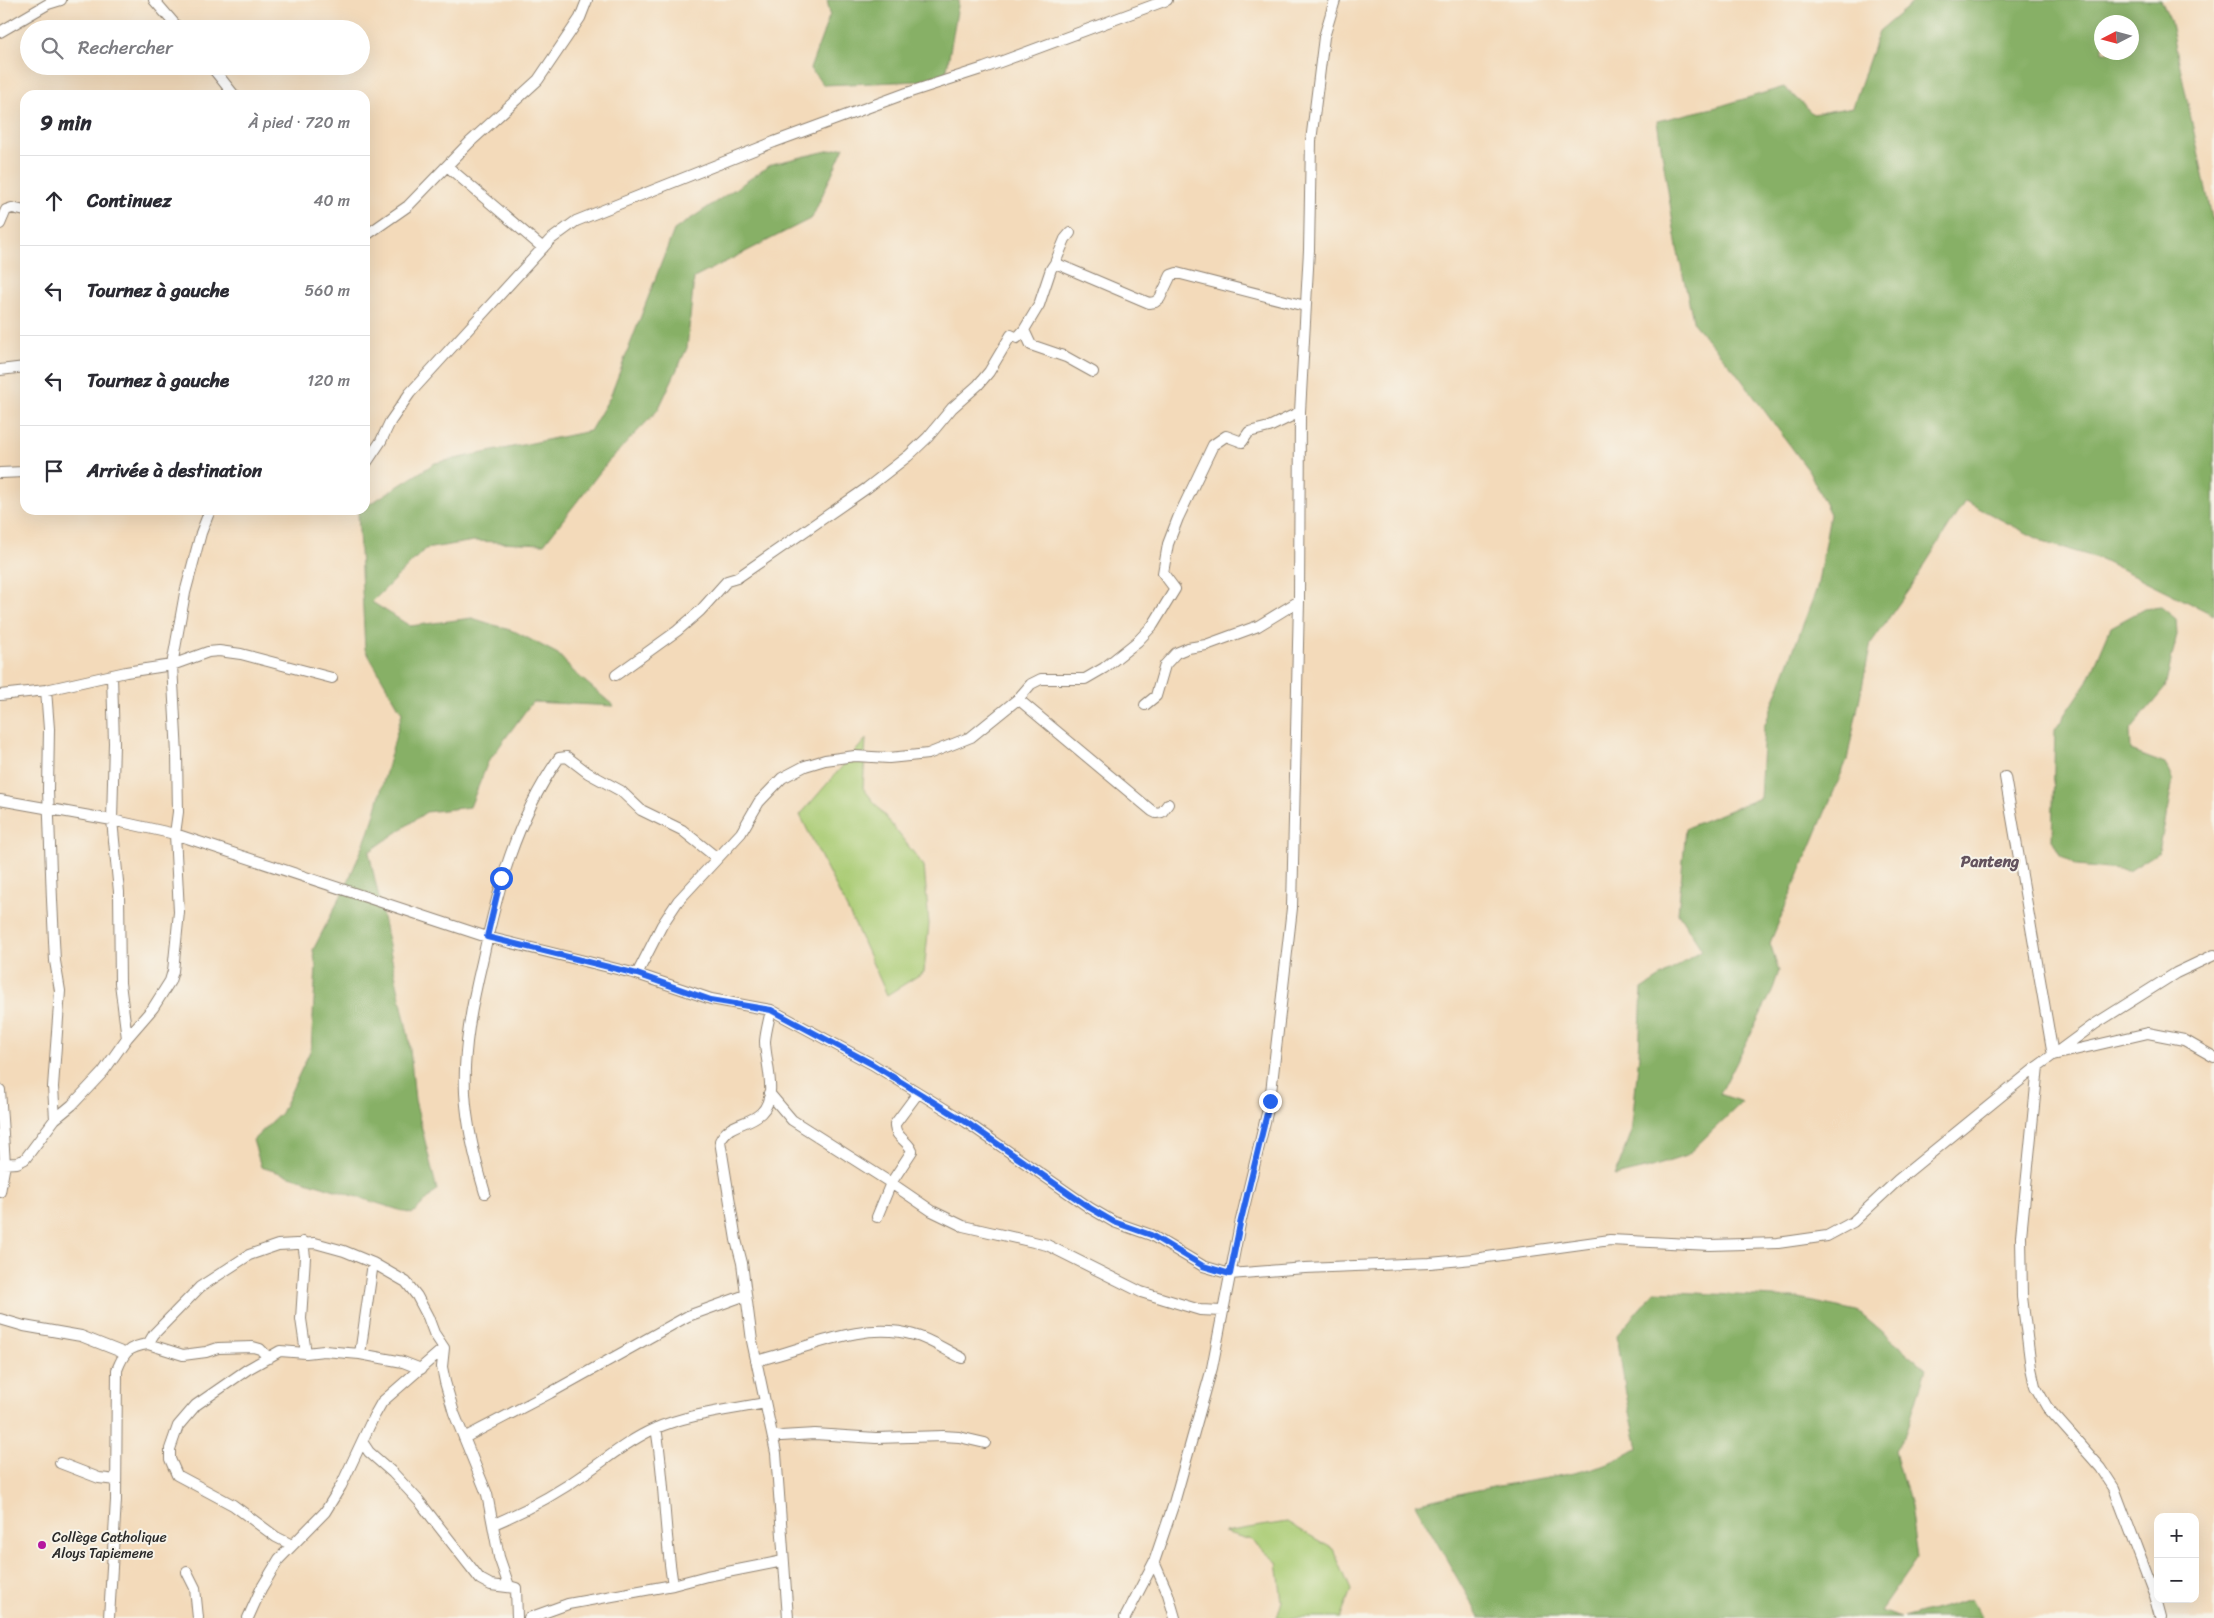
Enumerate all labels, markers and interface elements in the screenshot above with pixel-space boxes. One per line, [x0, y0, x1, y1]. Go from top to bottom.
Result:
north arrow [2094, 15, 2139, 60]
search box [20, 20, 370, 75]
text: Rechercher [78, 31, 173, 64]
icon: search [38, 34, 66, 62]
text: 9 min [40, 104, 92, 142]
text: À pied · 720 m [248, 108, 350, 137]
text: Continuez [87, 184, 172, 217]
text: 40 m [313, 186, 350, 215]
icon: ahead [40, 187, 68, 215]
text: Tournez à gauche [87, 274, 229, 307]
text: 560 m [305, 276, 350, 305]
icon: left [40, 277, 68, 305]
text: Tournez à gauche [87, 364, 229, 397]
text: 120 m [307, 366, 350, 395]
icon: left [40, 367, 68, 395]
text: Arrivée à destination [87, 454, 262, 487]
icon: arrive [40, 457, 68, 485]
district label: Panteng [1961, 847, 2020, 876]
route start [490, 867, 513, 890]
route end [1259, 1090, 1282, 1113]
map controls [2154, 1513, 2199, 1603]
button: + [2154, 1513, 2199, 1558]
place label: Collège Catholique Aloys Tapiemene [51, 1525, 167, 1566]
marker: Collège Catholique Aloys Tapiemene [36, 1539, 48, 1551]
button: − [2154, 1558, 2199, 1603]

